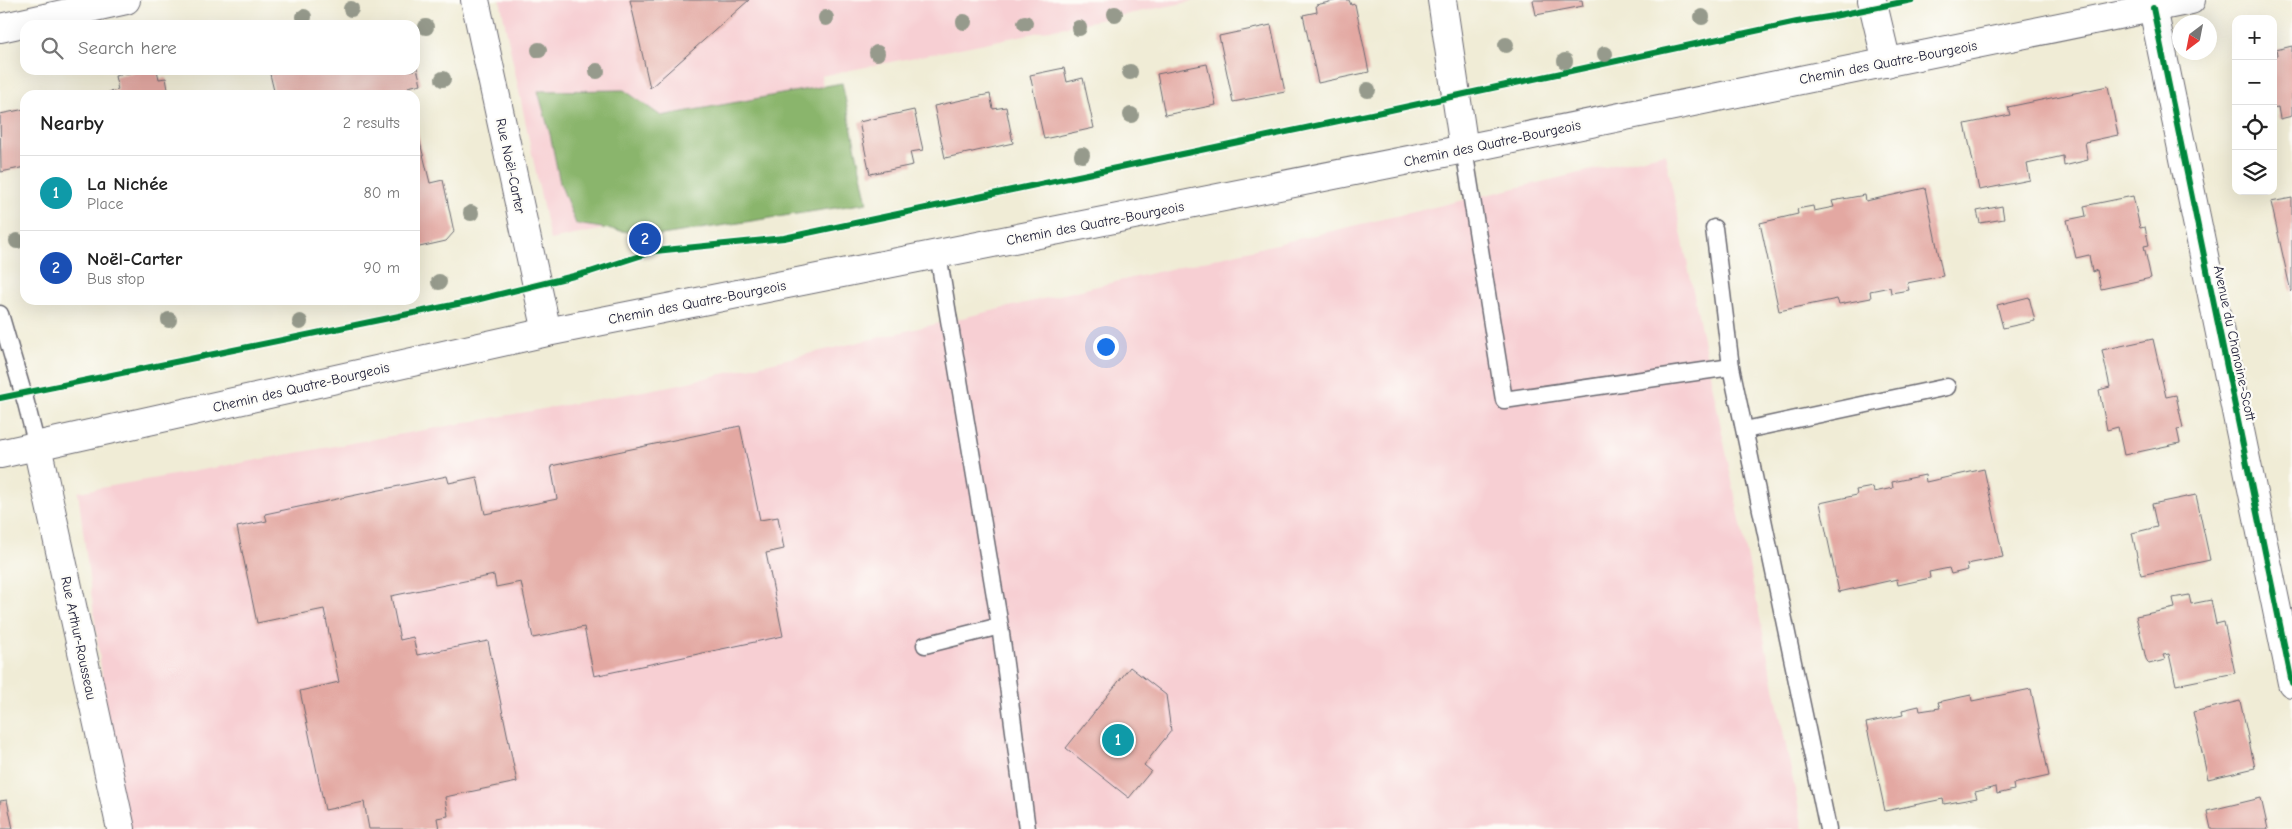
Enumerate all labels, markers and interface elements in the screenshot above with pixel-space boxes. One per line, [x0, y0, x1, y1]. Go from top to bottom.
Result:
north arrow [2172, 15, 2217, 60]
map controls [2232, 15, 2277, 195]
button: + [2232, 15, 2277, 60]
search box [20, 20, 420, 75]
icon: search [38, 34, 66, 62]
text: Search here [78, 37, 177, 59]
street label: Chemin des Quatre-Bourgeois [1798, 37, 1979, 88]
button: − [2232, 60, 2277, 105]
button: locate [2232, 105, 2277, 150]
text: Nearby [40, 111, 104, 135]
text: 2 results [343, 114, 400, 132]
street label: Chemin des Quatre-Bourgeois [1402, 116, 1582, 171]
street label: Rue Noël-Carter [492, 117, 529, 216]
button: layers [2232, 150, 2277, 195]
text: La Nichée [87, 173, 168, 195]
text: 1 [53, 184, 59, 202]
text: 80 m [363, 184, 400, 202]
text: Place [87, 195, 123, 213]
street label: Chemin des Quatre-Bourgeois [1005, 198, 1186, 249]
pin: 2 [629, 220, 661, 258]
text: Noël-Carter [87, 248, 182, 270]
text: 2 [52, 259, 60, 277]
text: 90 m [363, 259, 400, 277]
street label: Avenue du Chanoine-Scott [2210, 264, 2259, 423]
text: Bus stop [87, 270, 145, 288]
street label: Chemin des Quatre-Bourgeois [607, 277, 788, 328]
your location [1093, 334, 1119, 360]
street label: Chemin des Quatre-Bourgeois [211, 359, 391, 416]
street label: Rue Arthur-Rousseau [57, 575, 100, 701]
pin: 1 [1102, 721, 1134, 759]

